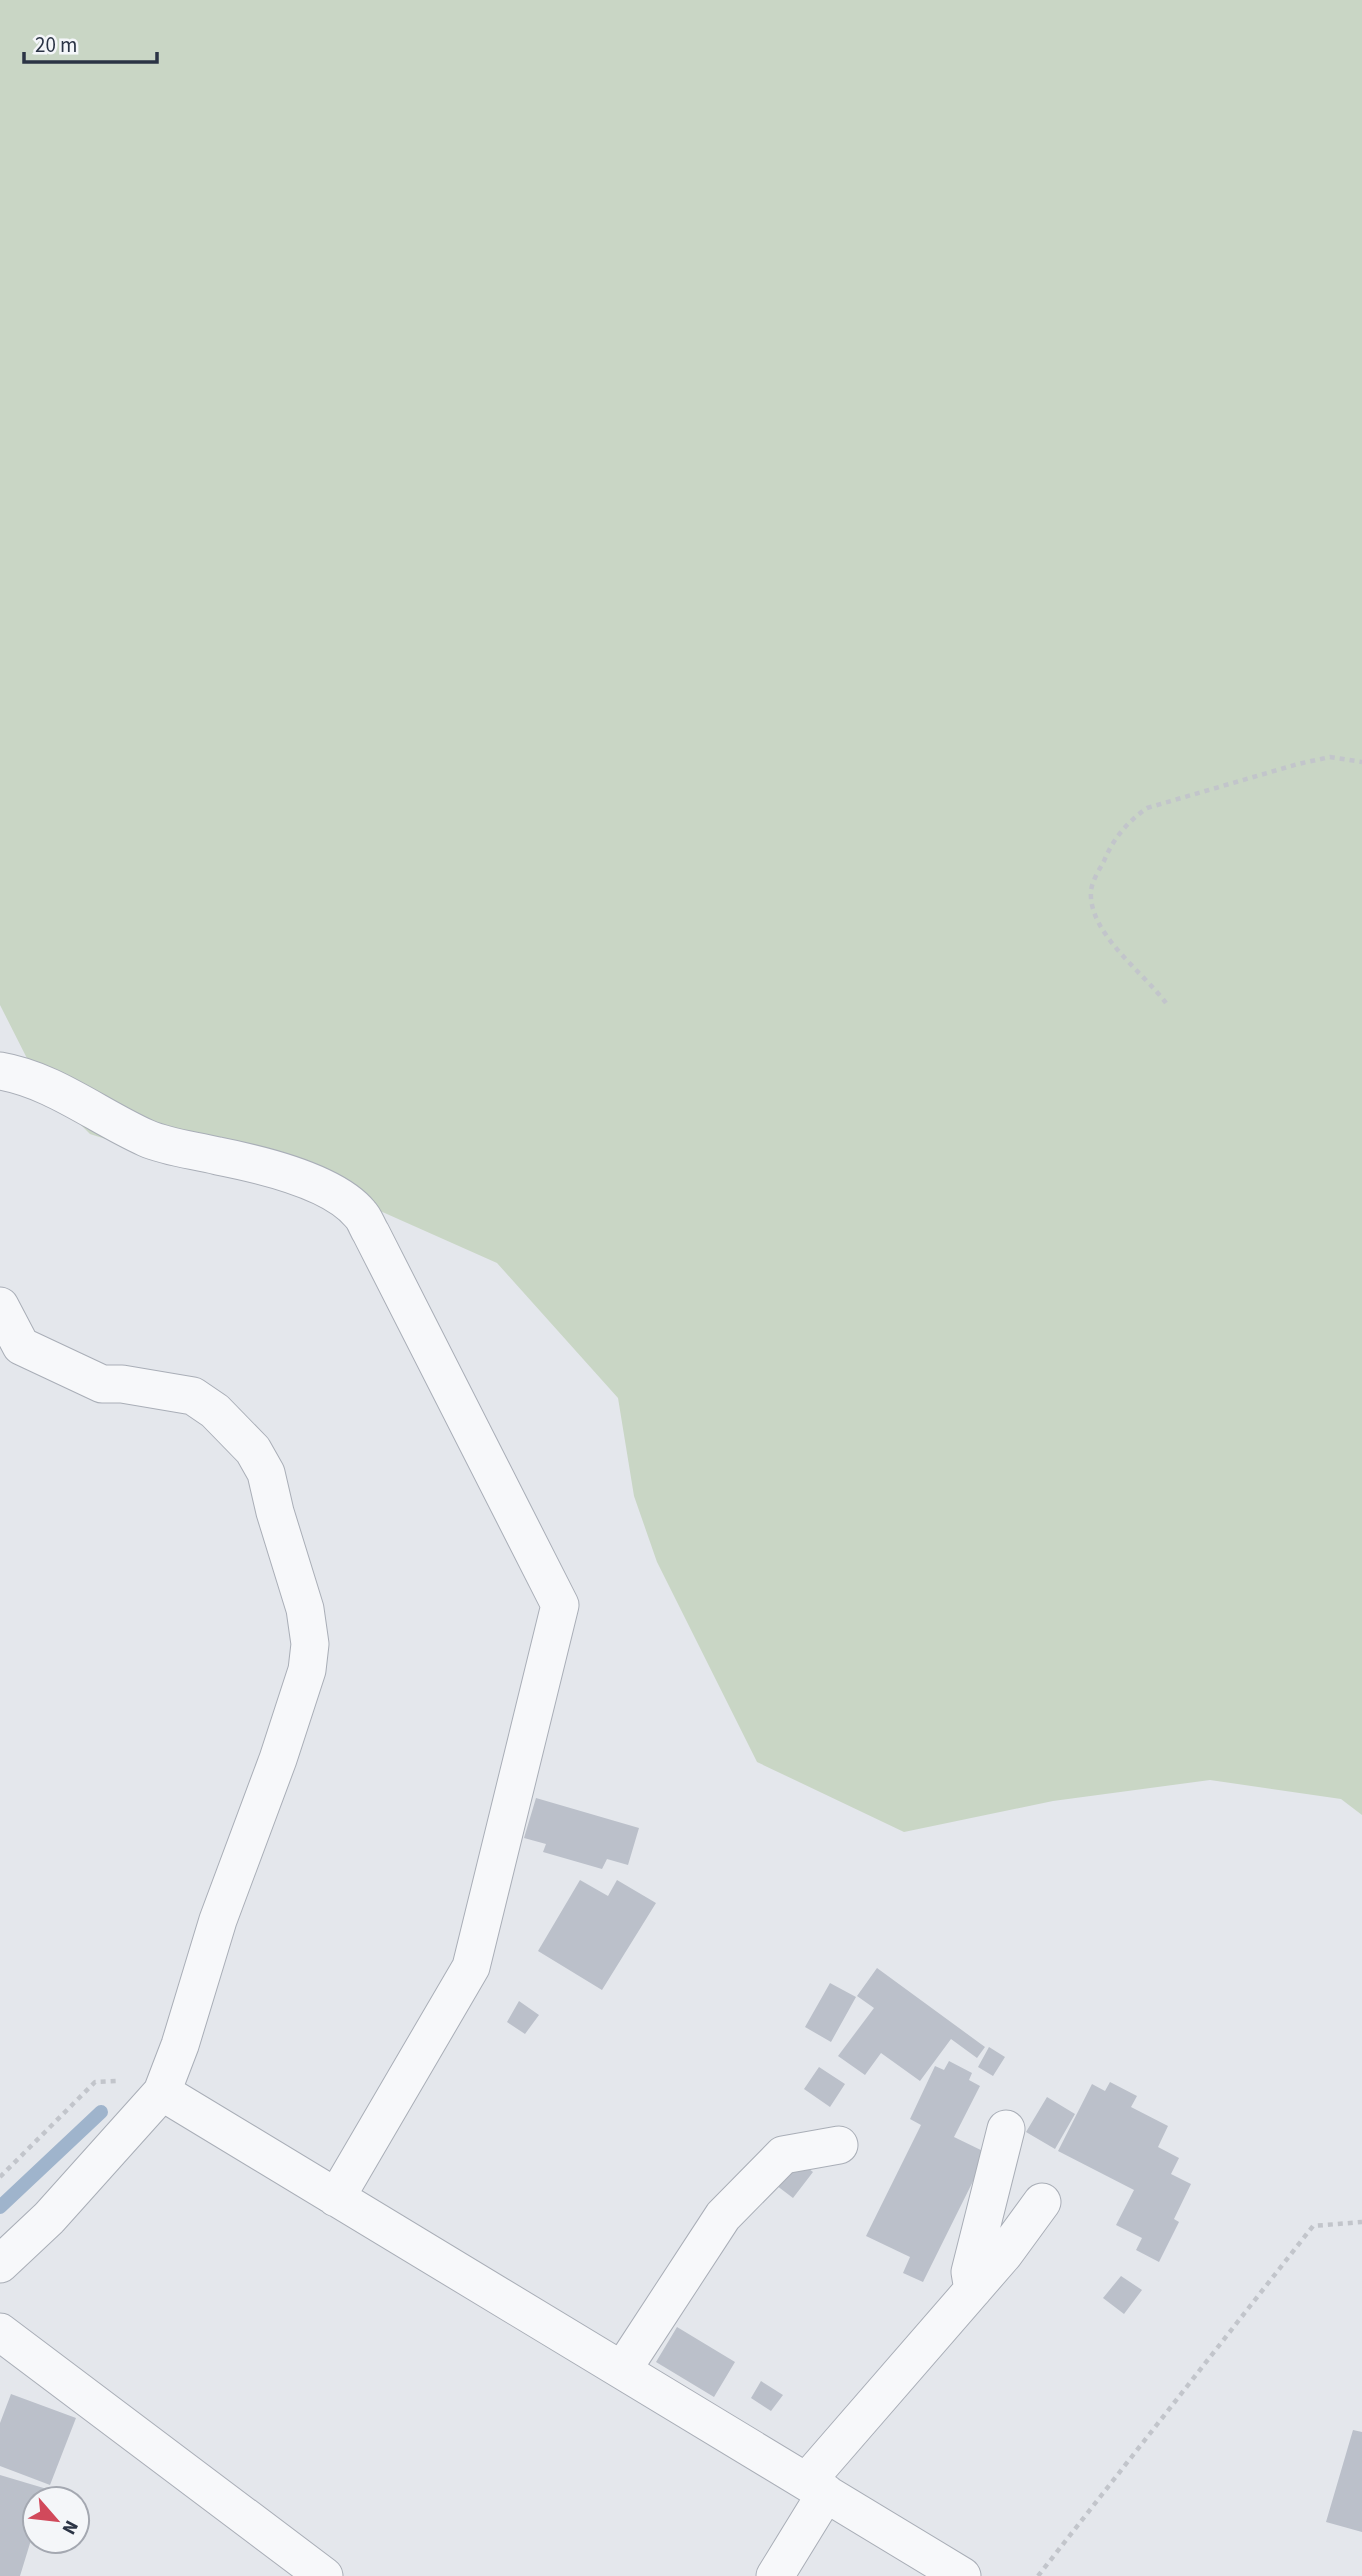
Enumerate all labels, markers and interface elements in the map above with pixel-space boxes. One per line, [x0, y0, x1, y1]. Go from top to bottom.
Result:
scale bar [24, 21, 158, 65]
text: 20 m [35, 30, 77, 60]
north arrow [21, 2485, 91, 2555]
text: N [55, 2515, 85, 2539]

